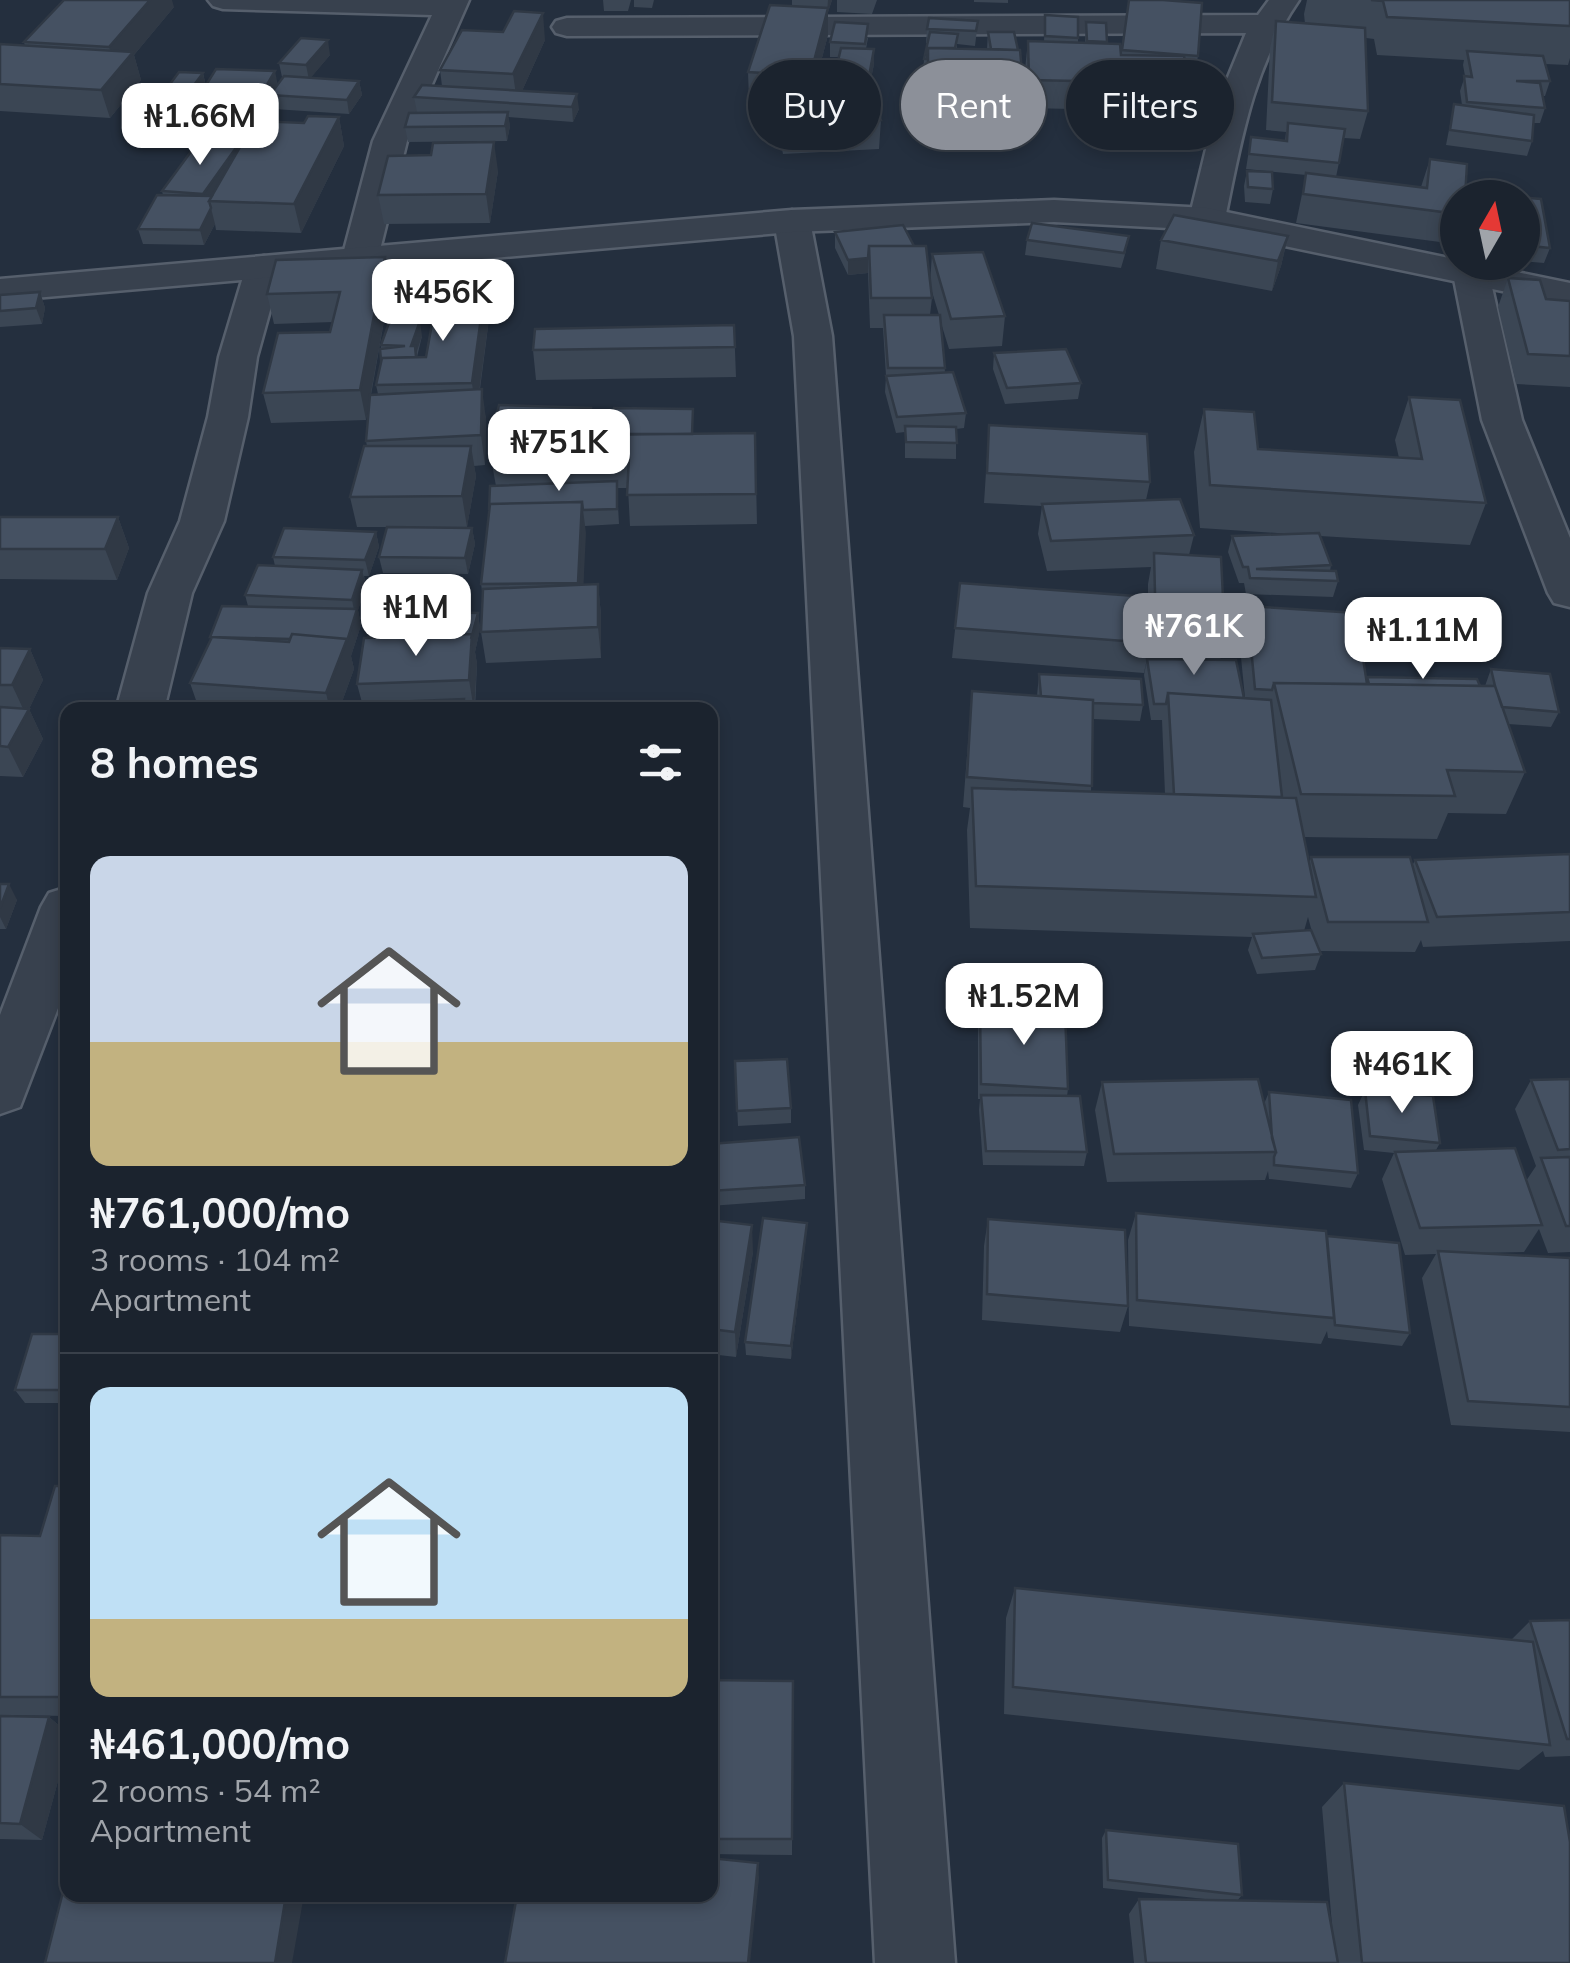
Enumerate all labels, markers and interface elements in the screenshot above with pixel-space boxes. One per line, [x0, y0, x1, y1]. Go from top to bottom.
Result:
chip: Buy [748, 60, 881, 150]
chip: Rent [901, 60, 1046, 150]
chip: Filters [1066, 60, 1234, 150]
pin: ₦1.66M [119, 83, 281, 168]
text: ₦1.66M [144, 95, 256, 135]
north arrow [1440, 180, 1540, 280]
map controls [1440, 180, 1540, 280]
pin: ₦456K [373, 259, 513, 344]
text: ₦456K [394, 271, 492, 311]
pin: ₦751K [489, 409, 629, 494]
text: ₦751K [510, 421, 608, 461]
pin: ₦1M [368, 574, 464, 659]
text: ₦1M [383, 586, 449, 626]
pin: ₦761K [1124, 593, 1264, 678]
pin: ₦1.11M [1342, 597, 1504, 682]
text: ₦761K [1145, 605, 1243, 645]
text: ₦1.11M [1367, 609, 1479, 649]
icon: filters [633, 735, 688, 790]
text: 8 homes [90, 736, 259, 789]
icon: home [299, 921, 479, 1101]
pin: ₦1.52M [943, 963, 1105, 1048]
text: ₦1.52M [968, 975, 1080, 1015]
pin: ₦461K [1332, 1031, 1472, 1116]
text: ₦461K [1353, 1043, 1451, 1083]
text: ₦761,000/mo [90, 1186, 350, 1239]
text: 3 rooms · 104 m² [90, 1239, 340, 1279]
text: Apartment [90, 1279, 251, 1319]
icon: home [299, 1452, 479, 1632]
text: ₦461,000/mo [90, 1717, 350, 1770]
text: 2 rooms · 54 m² [90, 1770, 321, 1810]
text: Apartment [90, 1810, 251, 1850]

